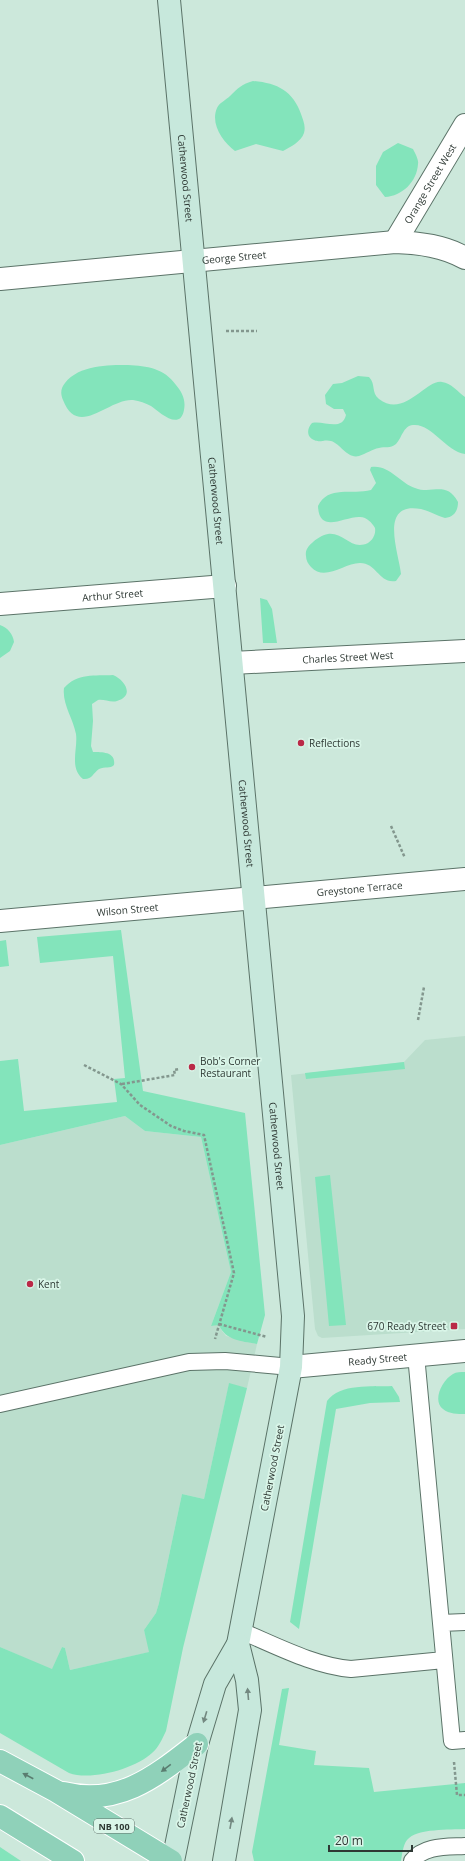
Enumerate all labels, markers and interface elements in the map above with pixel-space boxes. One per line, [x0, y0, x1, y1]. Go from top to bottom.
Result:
street label: Catherwood Street [175, 134, 197, 223]
street label: Orange Street West [401, 141, 460, 226]
street label: George Street [201, 247, 267, 267]
street label: Catherwood Street [205, 456, 227, 546]
street label: Arthur Street [82, 586, 144, 604]
street label: Charles Street West [302, 648, 394, 666]
place label: Reflections [309, 736, 360, 750]
marker: Reflections [296, 738, 306, 748]
street label: Catherwood Street [235, 779, 258, 868]
street label: Greystone Terrace [316, 878, 403, 899]
street label: Wilson Street [96, 900, 159, 919]
place label: Bob's Corner Restaurant [200, 1054, 260, 1080]
marker: Bob's Corner Restaurant [187, 1062, 197, 1072]
street label: Catherwood Street [266, 1102, 288, 1191]
place label: Kent [38, 1277, 60, 1291]
marker: Kent [25, 1279, 35, 1289]
place label: 670 Ready Street [367, 1319, 446, 1333]
marker: 670 Ready Street [449, 1321, 459, 1331]
street label: Ready Street [348, 1349, 408, 1369]
street label: Catherwood Street [257, 1423, 287, 1512]
one-way arrow [245, 1688, 252, 1700]
one-way arrow [202, 1712, 208, 1724]
street label: Catherwood Street [173, 1740, 205, 1829]
one-way arrow [161, 1764, 172, 1772]
one-way arrow [22, 1773, 34, 1779]
one-way arrow [228, 1817, 234, 1829]
road number: NB 100 [94, 1819, 134, 1833]
scale bar [329, 1827, 412, 1853]
text: 20 m [335, 1832, 363, 1849]

